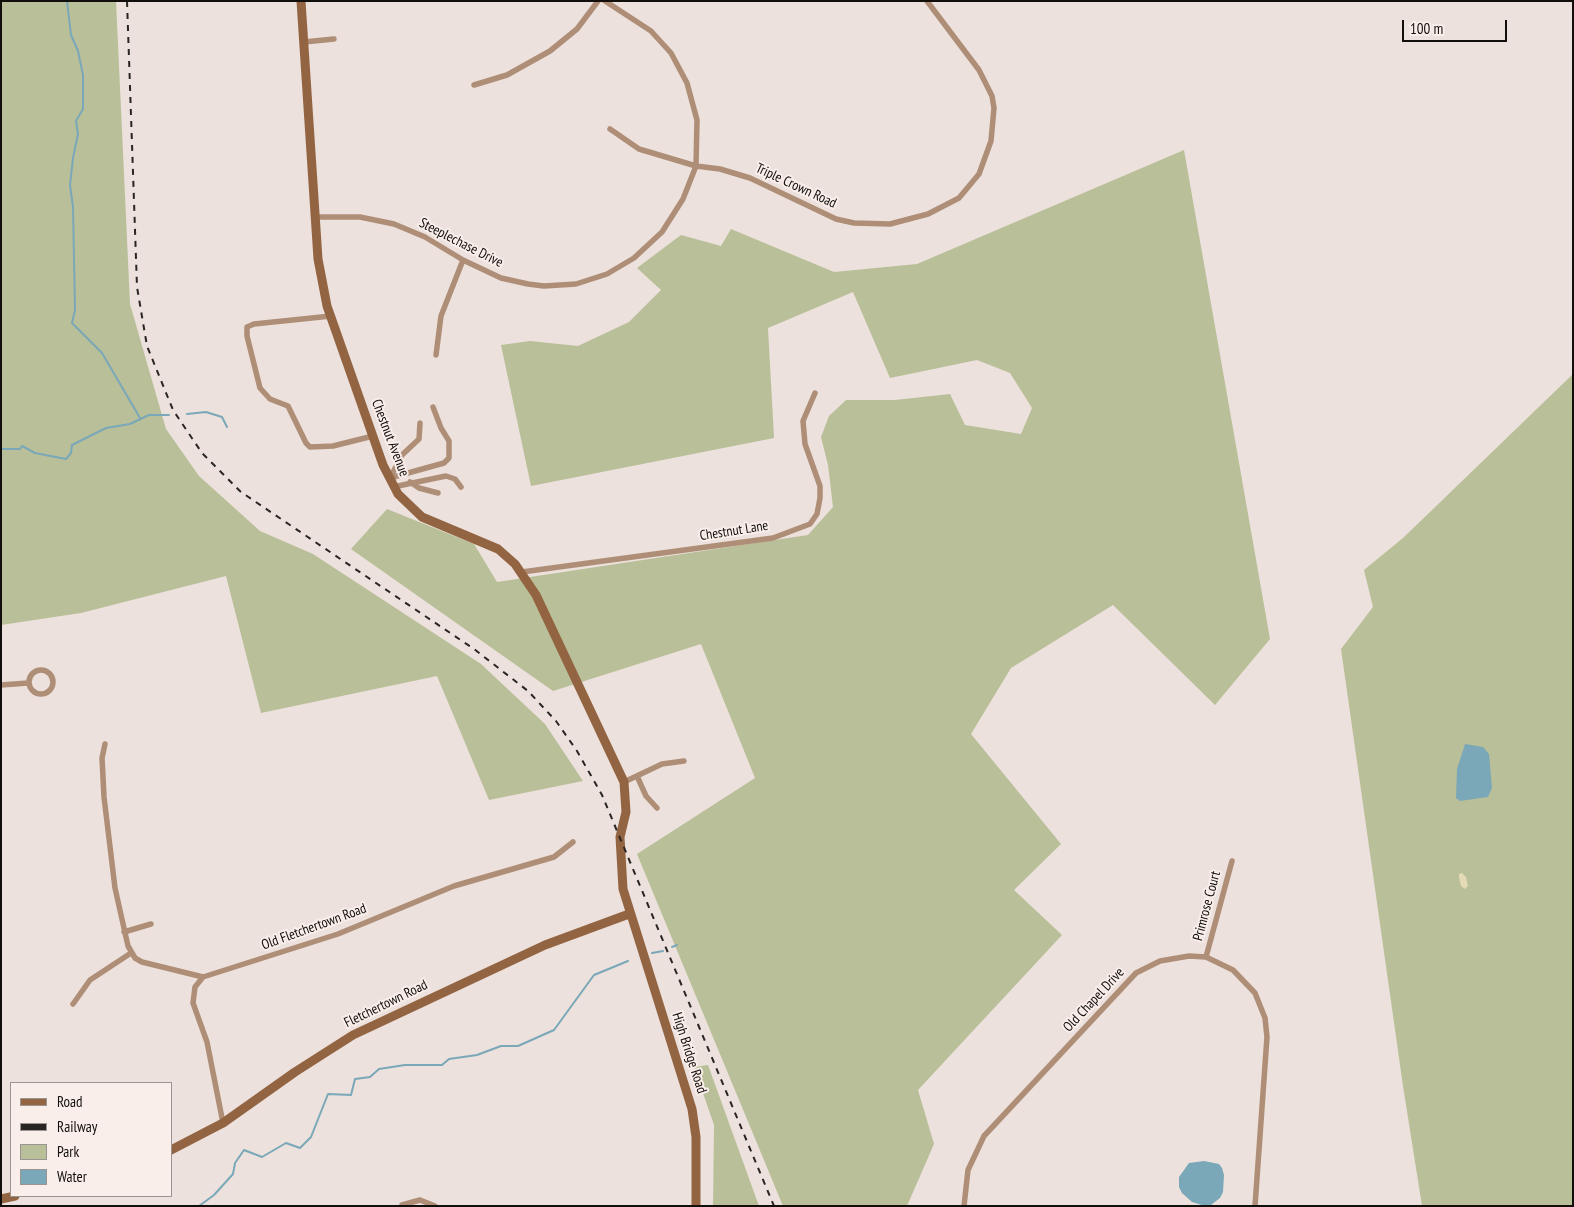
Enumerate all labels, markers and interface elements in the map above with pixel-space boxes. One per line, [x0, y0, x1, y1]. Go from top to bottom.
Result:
scale bar [1404, 10, 1509, 42]
text: 100 m [1410, 19, 1443, 38]
street label: Triple Crown Road [753, 160, 839, 212]
street label: Steeplechase Drive [416, 215, 506, 271]
street label: Chestnut Avenue [368, 397, 412, 479]
street label: Chestnut Lane [699, 517, 769, 545]
street label: Primrose Court [1190, 869, 1224, 943]
street label: Old Fletchertown Road [259, 900, 369, 954]
street label: Old Chapel Drive [1060, 964, 1128, 1036]
street label: Fletchertown Road [342, 977, 430, 1031]
street label: High Bridge Road [668, 1010, 710, 1096]
legend [10, 1082, 172, 1197]
text: Road [57, 1092, 83, 1111]
text: Railway [57, 1117, 97, 1136]
text: Park [57, 1142, 79, 1161]
text: Water [57, 1167, 87, 1186]

